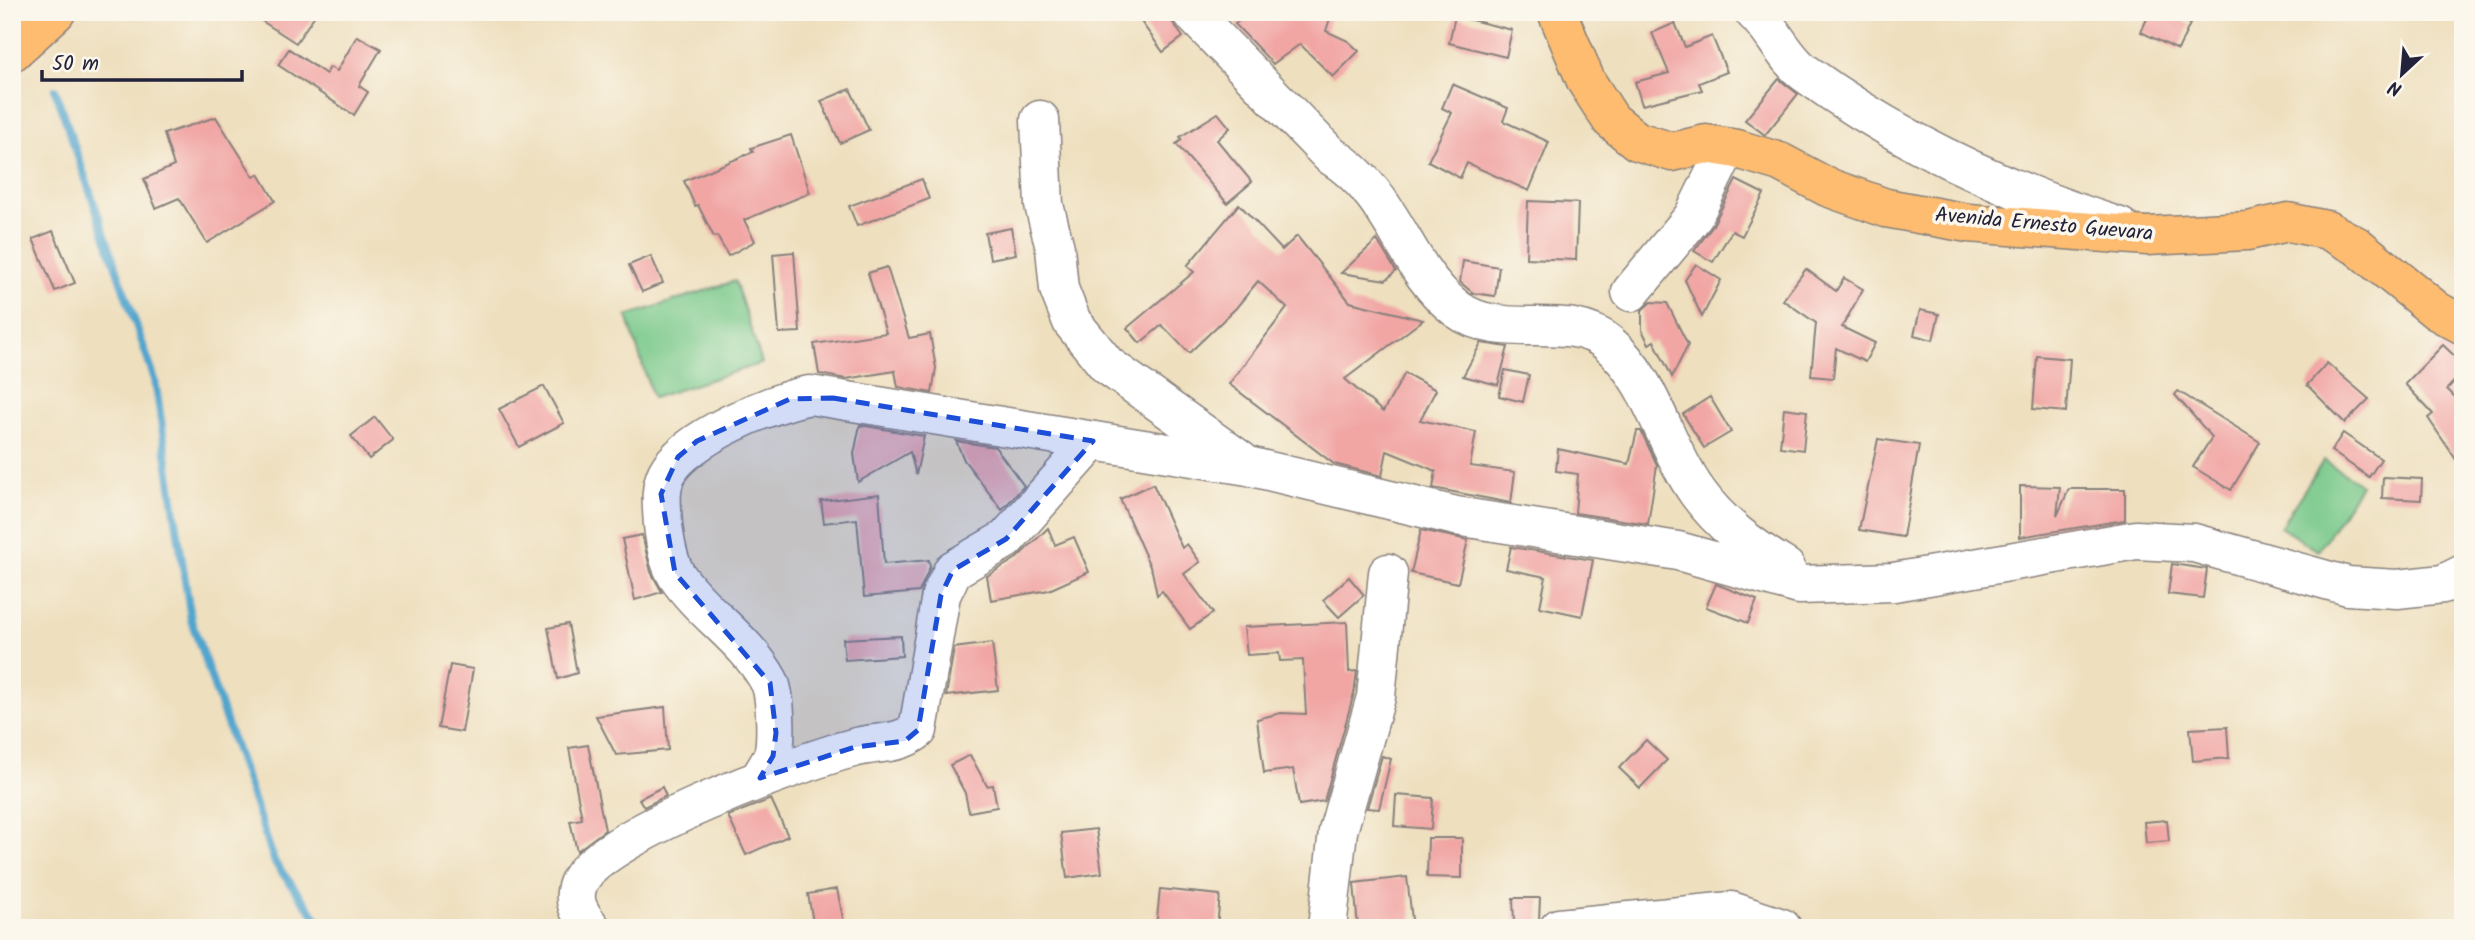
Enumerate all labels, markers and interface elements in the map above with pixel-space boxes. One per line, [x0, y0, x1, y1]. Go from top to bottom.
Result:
scale bar [42, 38, 242, 82]
north arrow [2366, 38, 2436, 108]
text: 50 m [52, 48, 99, 81]
text: N [2383, 71, 2407, 104]
street label: Avenida Ernesto Guevara [1934, 199, 2154, 251]

